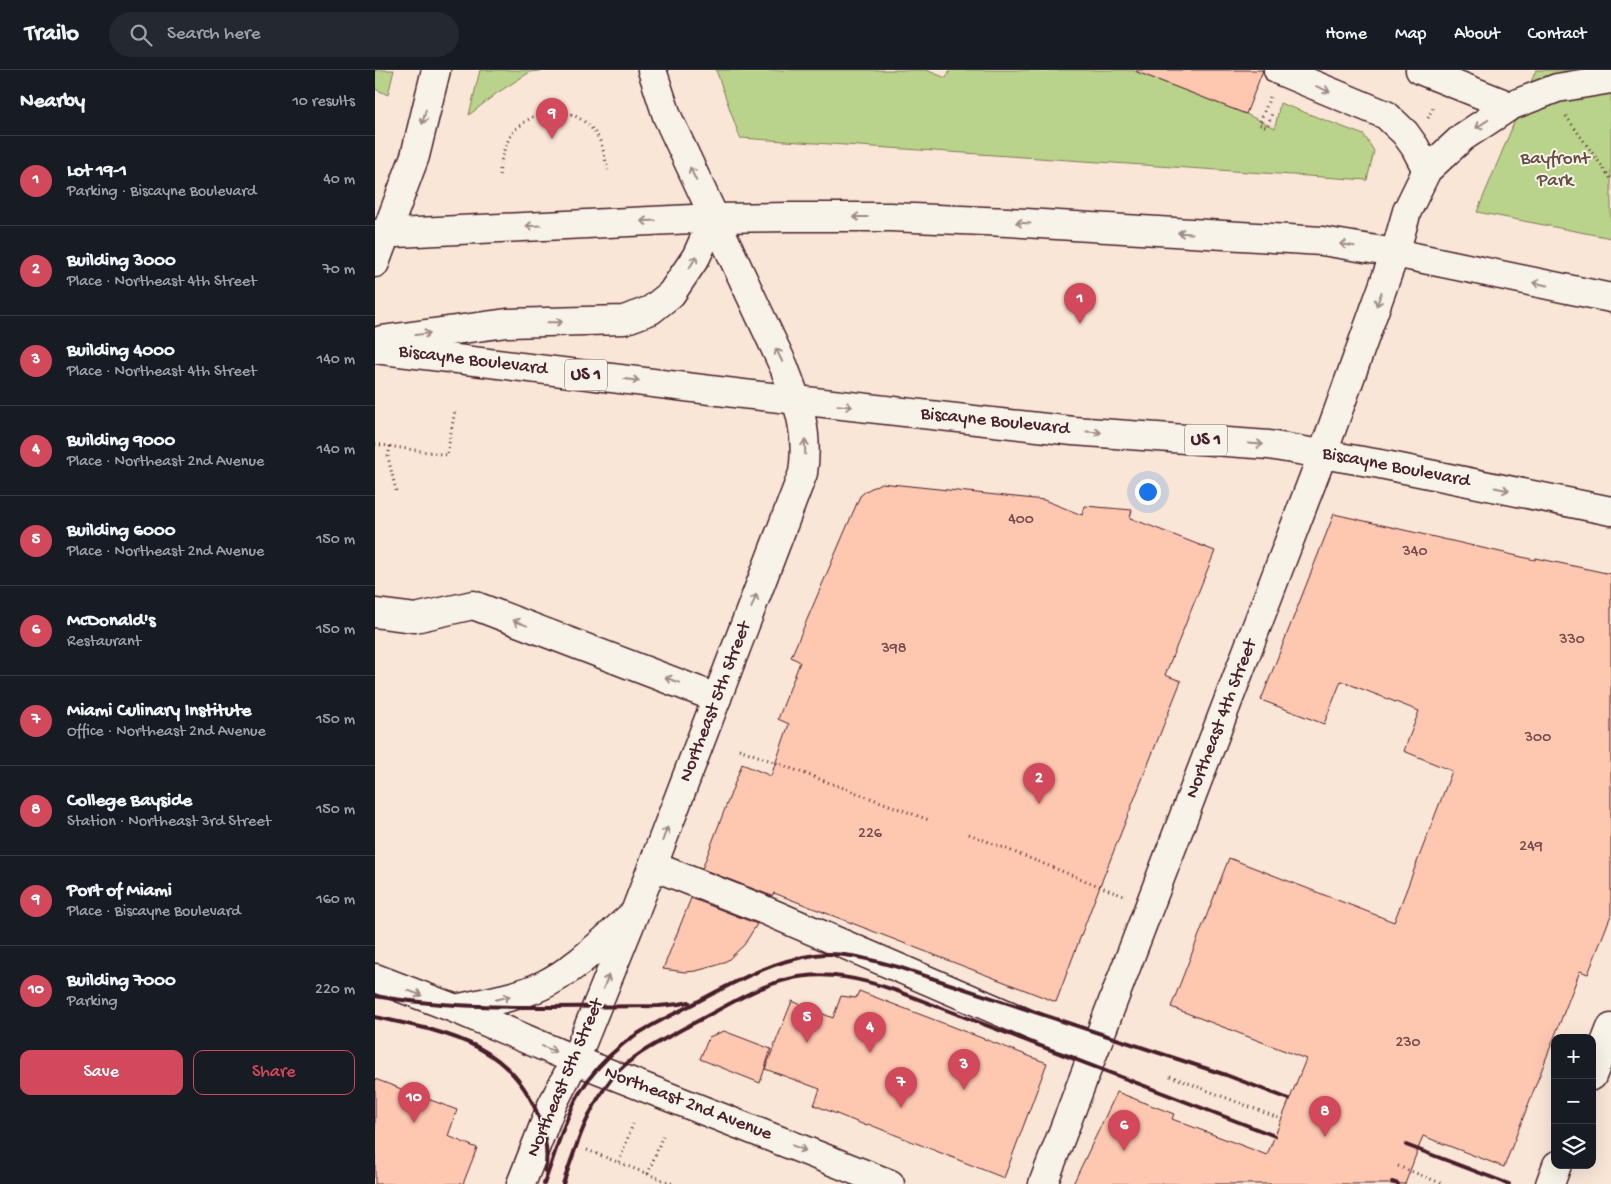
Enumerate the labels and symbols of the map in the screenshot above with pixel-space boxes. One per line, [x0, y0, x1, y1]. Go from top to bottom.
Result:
one-way arrow [1315, 84, 1330, 94]
pin: 9 [536, 98, 568, 139]
one-way arrow [419, 109, 428, 125]
one-way arrow [1475, 119, 1489, 130]
park label: Bayfront Park [1520, 148, 1592, 193]
one-way arrow [688, 167, 697, 182]
one-way arrow [853, 212, 869, 222]
one-way arrow [640, 216, 656, 226]
one-way arrow [1015, 218, 1031, 228]
one-way arrow [525, 222, 541, 231]
one-way arrow [1177, 228, 1193, 237]
one-way arrow [1339, 240, 1355, 250]
one-way arrow [689, 255, 699, 269]
one-way arrow [1533, 279, 1549, 288]
pin: 1 [1064, 283, 1096, 324]
one-way arrow [1374, 290, 1383, 306]
one-way arrow [547, 317, 563, 327]
one-way arrow [415, 329, 431, 339]
street label: Biscayne Boulevard [396, 340, 551, 382]
one-way arrow [774, 348, 783, 363]
road number: US 1 [565, 360, 607, 390]
one-way arrow [624, 375, 640, 385]
one-way arrow [837, 401, 853, 411]
street label: Biscayne Boulevard [918, 403, 1073, 441]
road number: US 1 [1185, 424, 1227, 456]
one-way arrow [1086, 427, 1102, 437]
one-way arrow [1248, 439, 1264, 449]
one-way arrow [801, 440, 810, 456]
street label: Biscayne Boulevard [1319, 442, 1474, 494]
your location [1135, 479, 1161, 505]
one-way arrow [1493, 484, 1509, 494]
house number: 400 [1008, 511, 1034, 530]
house number: 340 [1402, 543, 1427, 562]
one-way arrow [751, 593, 760, 608]
street label: Northeast 5th Street [675, 617, 758, 785]
one-way arrow [512, 618, 528, 627]
house number: 330 [1558, 631, 1585, 650]
street label: Northeast 4th Street [1181, 634, 1264, 802]
house number: 398 [880, 640, 907, 659]
one-way arrow [665, 675, 680, 684]
house number: 300 [1524, 729, 1551, 748]
pin: 2 [1023, 763, 1055, 804]
house number: 226 [858, 825, 883, 844]
one-way arrow [661, 827, 670, 842]
house number: 249 [1519, 838, 1543, 857]
one-way arrow [603, 975, 612, 990]
one-way arrow [407, 989, 422, 999]
one-way arrow [495, 993, 511, 1002]
street label: Northeast 5th Street [522, 993, 611, 1161]
pin: 5 [791, 1002, 823, 1043]
pin: 4 [854, 1012, 886, 1053]
house number: 230 [1395, 1034, 1421, 1053]
one-way arrow [541, 1044, 556, 1054]
pin: 3 [948, 1049, 980, 1090]
street label: Northeast 2nd Avenue [601, 1061, 775, 1147]
pin: 7 [885, 1067, 917, 1108]
pin: 10 [398, 1082, 430, 1123]
pin: 8 [1309, 1096, 1341, 1137]
pin: 6 [1108, 1110, 1140, 1151]
one-way arrow [791, 1144, 806, 1153]

